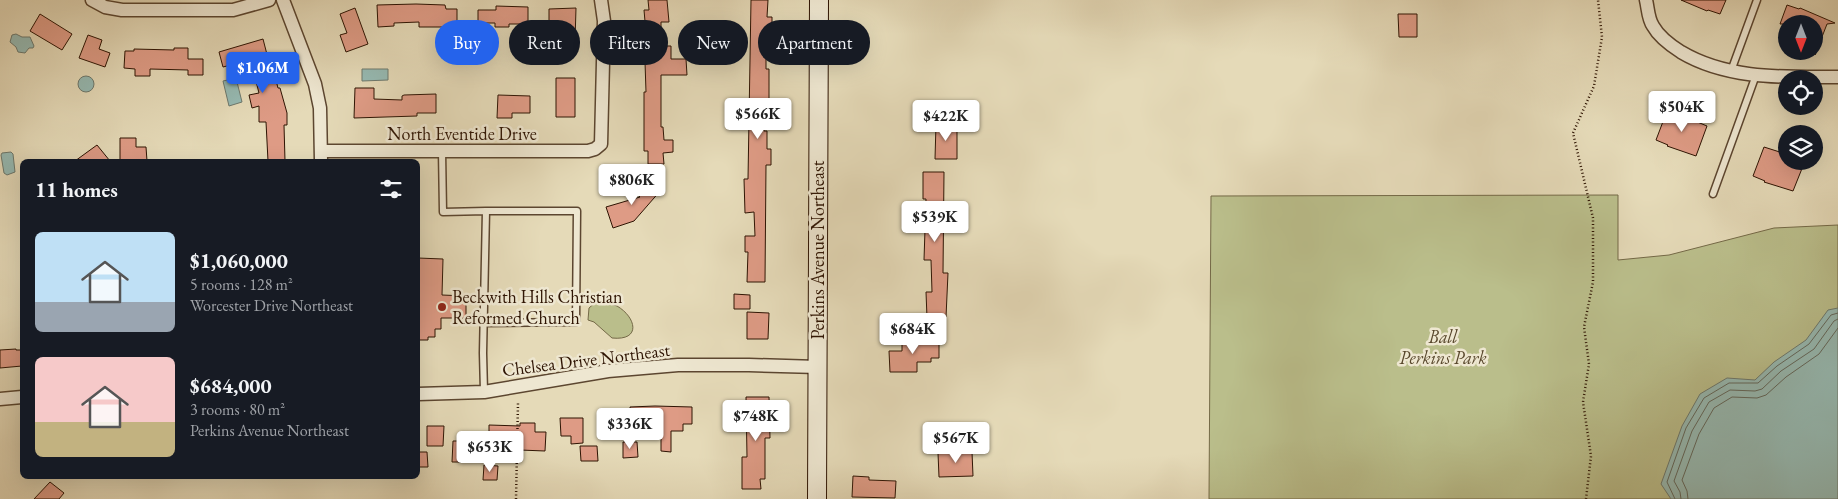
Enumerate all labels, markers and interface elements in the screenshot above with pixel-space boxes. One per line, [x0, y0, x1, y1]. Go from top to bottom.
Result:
north arrow [1778, 15, 1822, 60]
map controls [1778, 15, 1823, 170]
chip: Buy [435, 20, 499, 65]
chip: Rent [509, 20, 580, 65]
chip: Filters [590, 20, 668, 65]
chip: New [678, 20, 748, 65]
chip: Apartment [758, 20, 870, 65]
pin: $1.06M [222, 52, 304, 94]
text: $1.06M [237, 57, 289, 78]
button: locate [1778, 70, 1823, 115]
pin: $504K [1647, 90, 1717, 133]
text: $504K [1660, 96, 1704, 117]
pin: $566K [723, 98, 793, 140]
pin: $422K [911, 100, 981, 142]
text: $566K [736, 103, 780, 124]
text: $422K [924, 105, 968, 126]
street label: North Eventide Drive [387, 122, 537, 145]
button: layers [1778, 125, 1823, 170]
street label: Perkins Avenue Northeast [806, 160, 829, 339]
pin: $806K [597, 164, 667, 206]
text: $806K [610, 169, 654, 190]
icon: filters [377, 175, 405, 203]
text: 11 homes [35, 176, 118, 203]
pin: $539K [900, 200, 970, 243]
text: $539K [913, 206, 957, 227]
text: $1,060,000 [190, 247, 288, 274]
icon: home [75, 252, 135, 312]
text: 5 rooms · 128 m² [190, 274, 293, 295]
place label: Beckwith Hills Christian Reformed Church [452, 285, 623, 329]
text: Worcester Drive Northeast [190, 295, 353, 316]
marker: Beckwith Hills Christian Reformed Church [436, 301, 448, 313]
pin: $684K [878, 312, 948, 355]
text: $684K [891, 318, 935, 339]
park label: Ball Perkins Park [1399, 325, 1487, 369]
street label: Chelsea Drive Northeast [501, 338, 671, 381]
text: $684,000 [190, 372, 272, 399]
icon: home [75, 377, 135, 437]
text: 3 rooms · 80 m² [190, 399, 285, 420]
pin: $748K [721, 400, 791, 442]
text: $748K [734, 405, 778, 426]
pin: $336K [595, 408, 665, 450]
text: $336K [608, 413, 652, 434]
text: Perkins Avenue Northeast [190, 420, 349, 441]
pin: $567K [921, 422, 991, 464]
text: $567K [934, 427, 978, 448]
pin: $653K [455, 430, 525, 473]
text: $653K [468, 436, 512, 457]

